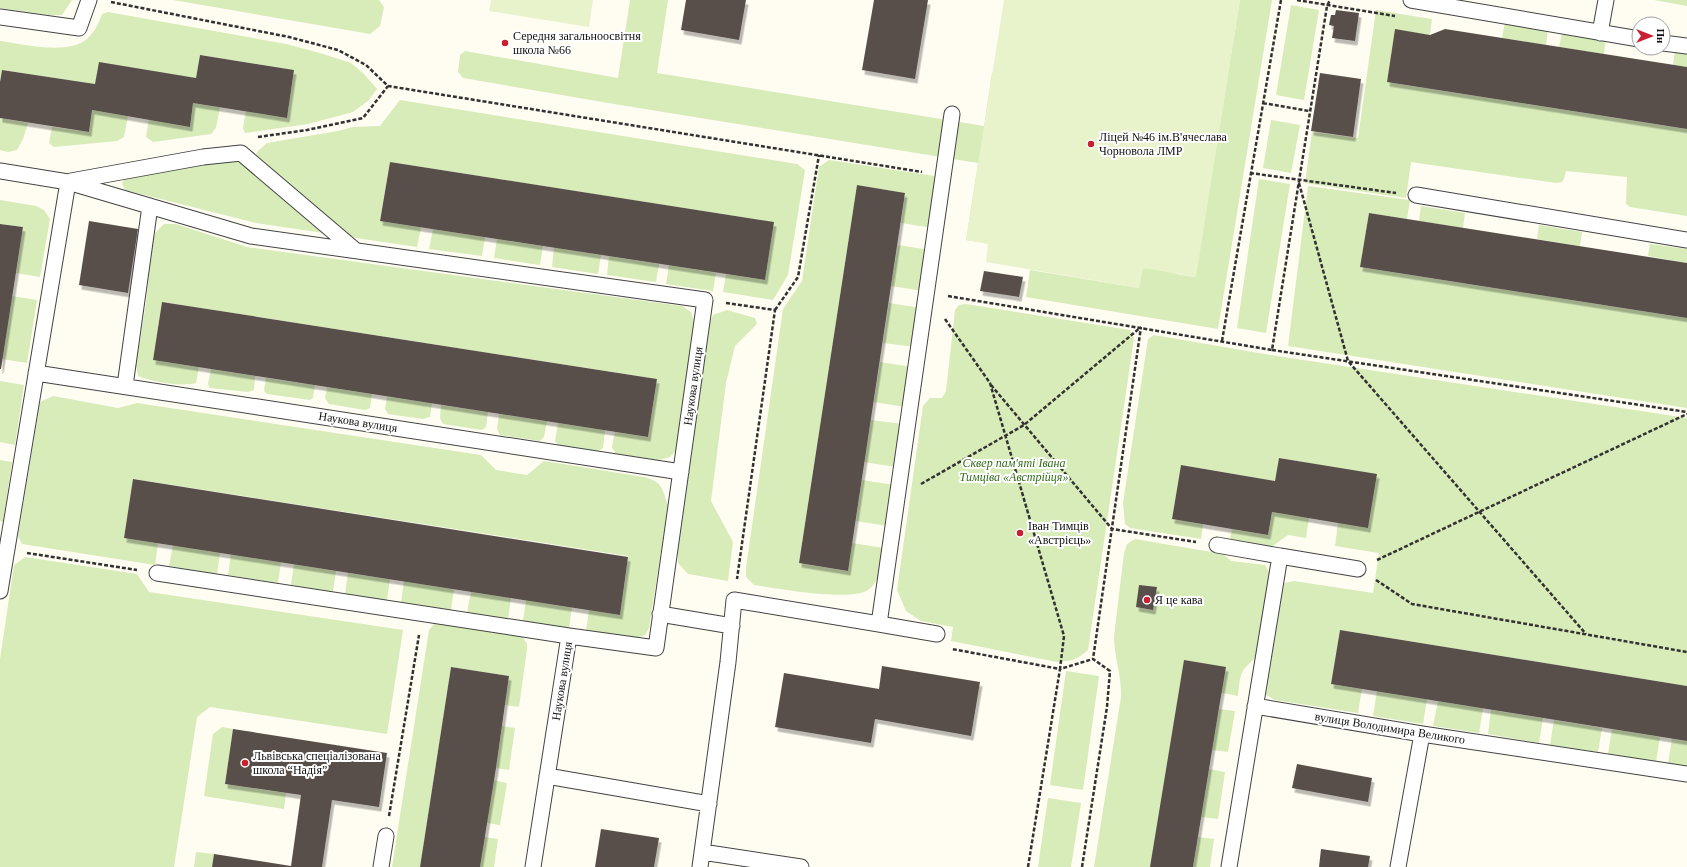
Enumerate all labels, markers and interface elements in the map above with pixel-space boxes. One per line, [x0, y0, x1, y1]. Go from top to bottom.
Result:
north arrow [1631, 16, 1671, 56]
place label: Середня загальноосвітня школа №66 [513, 29, 641, 57]
text: Пн [1655, 29, 1667, 44]
marker: Середня загальноосвітня школа №66 [500, 38, 510, 48]
place label: Ліцей №46 ім.В'ячеслава Чорновола ЛМР [1099, 130, 1228, 158]
marker: Ліцей №46 ім.В'ячеслава Чорновола ЛМР [1086, 139, 1096, 149]
street label: Наукова вулиця [681, 345, 706, 426]
street label: Наукова вулиця [318, 409, 399, 435]
park label: Сквер пам'яті Івана Тимціва «Австрійця» [960, 456, 1068, 484]
place label: Іван Тимців «Австрієць» [1028, 519, 1091, 547]
marker: Іван Тимців «Австрієць» [1015, 528, 1025, 538]
place label: Я це кава [1155, 593, 1203, 607]
marker: Я це кава [1142, 595, 1152, 605]
street label: Наукова вулиця [549, 640, 575, 721]
street label: вулиця Володимира Великого [1314, 709, 1466, 747]
place label: Львівська спеціалізована школа “Надія” [253, 749, 381, 777]
marker: Львівська спеціалізована школа “Надія” [240, 758, 250, 768]

